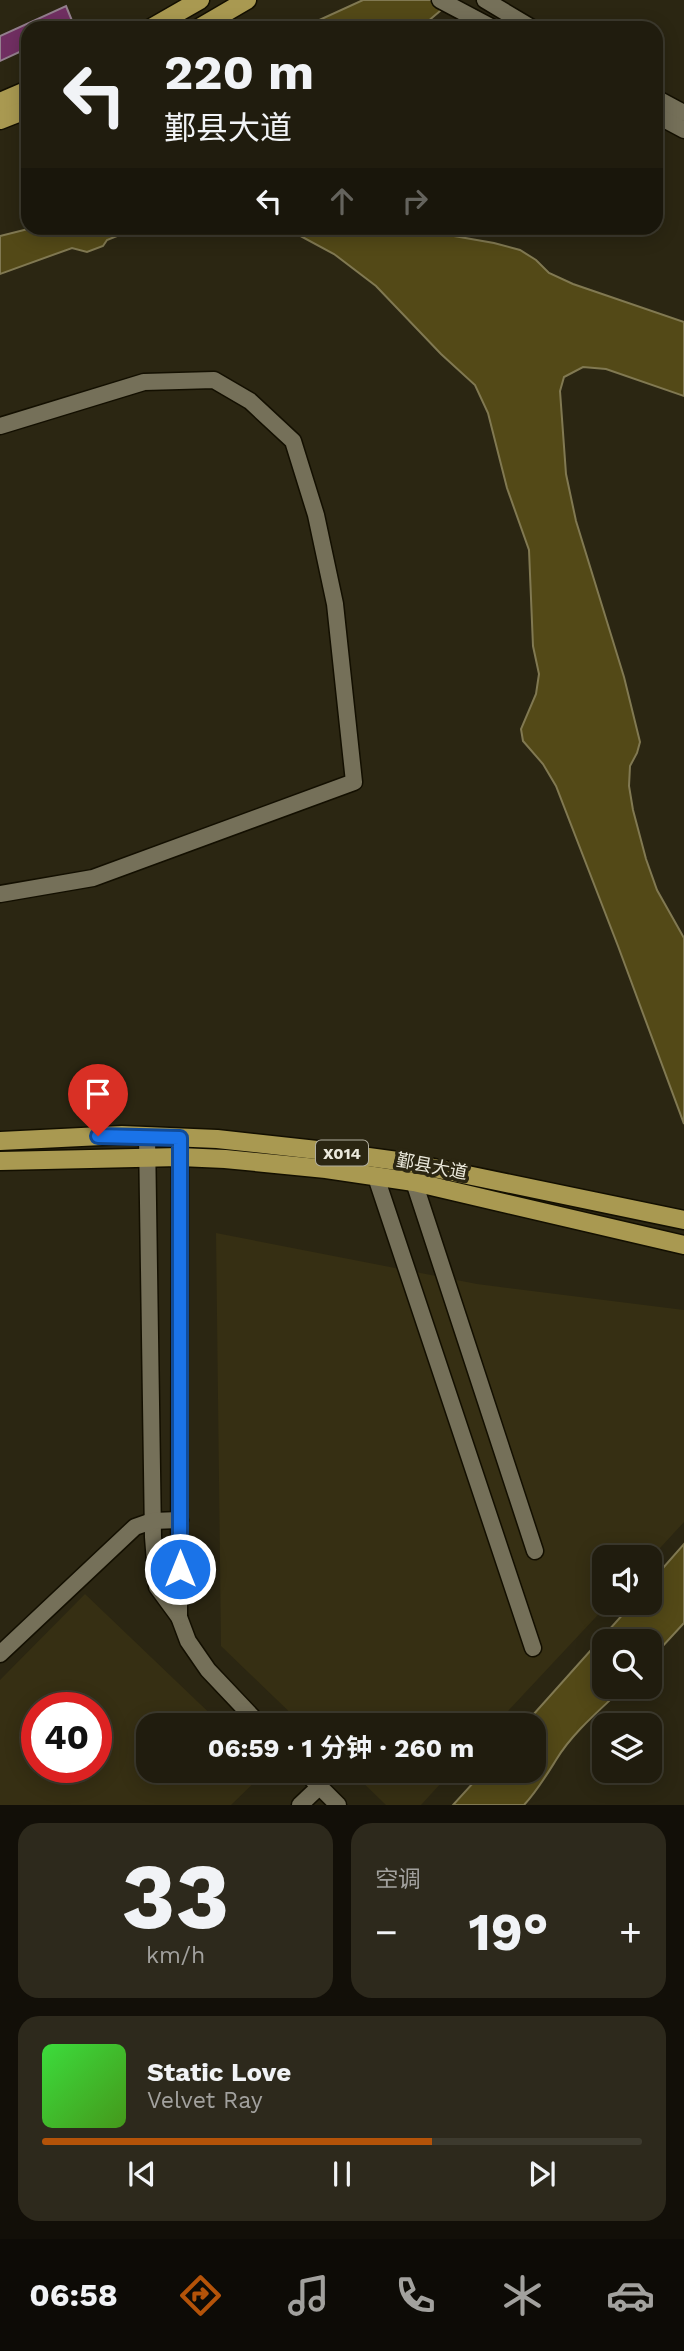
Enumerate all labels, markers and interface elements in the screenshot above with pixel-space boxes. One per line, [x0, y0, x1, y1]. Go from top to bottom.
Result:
text: 220 m [164, 43, 314, 101]
icon: left [49, 49, 140, 140]
text: 鄞县大道 [164, 109, 292, 147]
icon: left [250, 182, 288, 220]
icon: ahead [323, 182, 361, 220]
icon: right [396, 182, 434, 220]
pin [68, 1064, 128, 1136]
icon: arrive [79, 1075, 117, 1113]
road number: X014 [316, 1140, 368, 1166]
street label: 鄞县大道 [395, 1149, 469, 1183]
position arrow [143, 1532, 217, 1606]
map controls [592, 1545, 662, 1783]
button: sound [592, 1545, 662, 1615]
button: search [592, 1629, 662, 1699]
speed limit sign: 40 [21, 1692, 112, 1783]
button: layers [592, 1713, 662, 1783]
text: 06:59 · 1 分钟 · 260 m [208, 1733, 474, 1763]
text: 33 [122, 1843, 229, 1950]
text: 空调 [375, 1866, 421, 1893]
text: 19° [468, 1902, 549, 1963]
text: − [375, 1910, 398, 1954]
text: + [619, 1910, 642, 1954]
text: km/h [146, 1942, 205, 1969]
text: Static Love [147, 2057, 291, 2087]
text: Velvet Ray [147, 2087, 263, 2114]
icon: previous [123, 2155, 161, 2193]
icon: pause [323, 2155, 361, 2193]
icon: next [523, 2155, 561, 2193]
icon: directions [176, 2271, 225, 2320]
icon: music [284, 2271, 333, 2320]
icon: phone [391, 2271, 440, 2320]
icon: climate [498, 2271, 547, 2320]
icon: car [606, 2271, 655, 2320]
text: 06:58 [29, 2276, 118, 2314]

